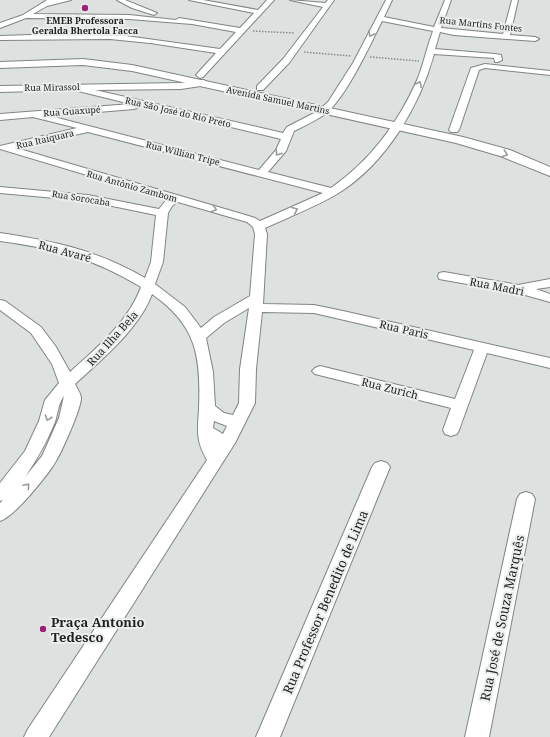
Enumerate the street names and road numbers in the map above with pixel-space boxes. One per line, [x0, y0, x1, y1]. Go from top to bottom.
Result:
street label: Rua Martins Fontes [439, 13, 523, 35]
street label: Rua Mirassol [24, 80, 80, 94]
street label: Avenida Samuel Martins [225, 83, 331, 117]
street label: Rua São José do Rio Preto [124, 93, 232, 131]
street label: Rua Guaxupé [43, 102, 101, 119]
street label: Rua Itaiquara [15, 126, 75, 152]
street label: Rua Willian Tripe [145, 138, 222, 169]
street label: Rua Antônio Zambom [85, 167, 179, 205]
street label: Rua Sorocaba [51, 187, 111, 209]
street label: Rua Avaré [37, 237, 93, 265]
street label: Rua Madri [468, 273, 526, 299]
street label: Rua Ilha Bela [83, 307, 141, 369]
street label: Rua Paris [378, 316, 430, 342]
street label: Rua Zurich [360, 374, 420, 402]
street label: Rua Professor Benedito de Lima [278, 507, 372, 697]
street label: Rua José de Souza Marquês [476, 533, 528, 703]

